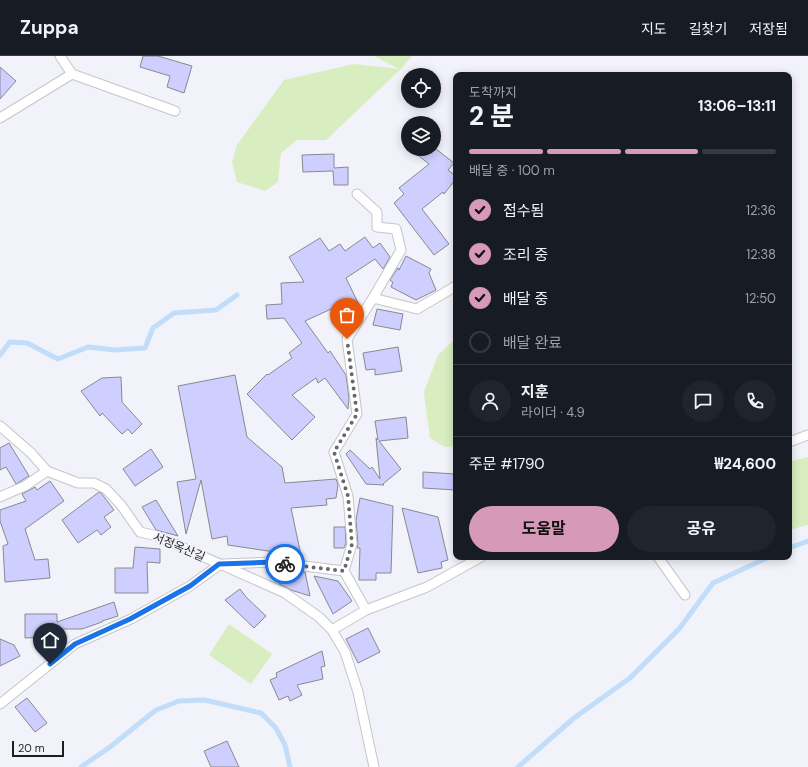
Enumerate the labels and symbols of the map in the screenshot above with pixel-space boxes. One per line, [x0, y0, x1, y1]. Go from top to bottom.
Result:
pin [330, 298, 364, 339]
street label: 서정옥산길 [150, 529, 208, 565]
courier [265, 544, 305, 584]
pin [33, 623, 67, 664]
scale bar [12, 739, 64, 758]

